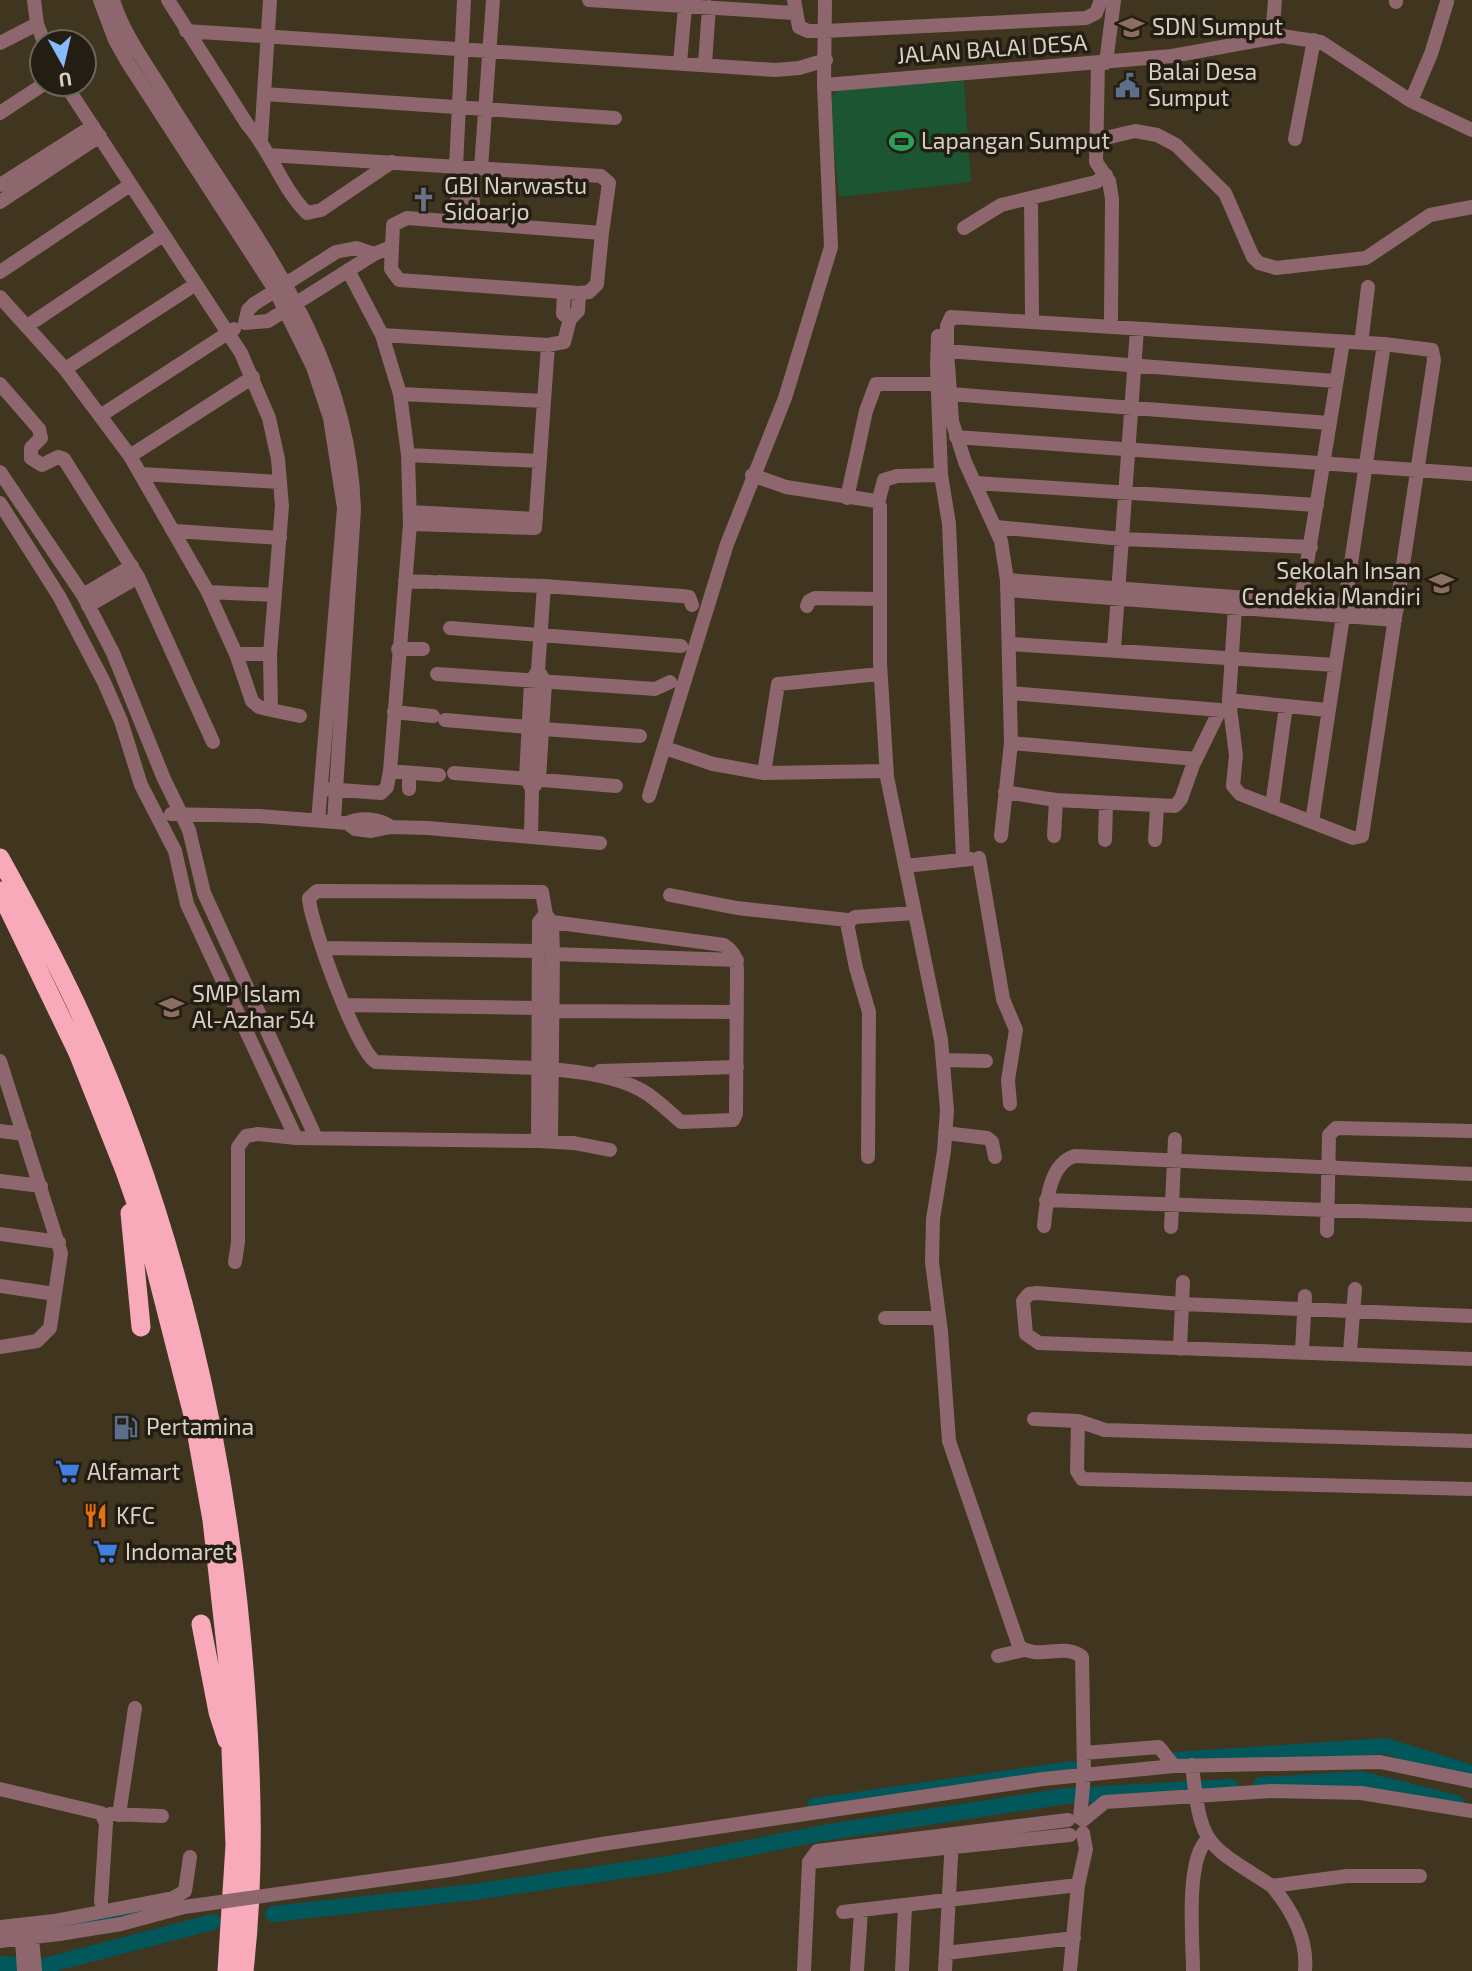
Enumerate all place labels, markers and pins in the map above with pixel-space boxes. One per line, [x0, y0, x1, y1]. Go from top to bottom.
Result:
place label: SDN Sumput [1152, 12, 1283, 40]
school or university icon: SDN Sumput [1118, 13, 1146, 41]
place label: Balai Desa Sumput [1148, 57, 1257, 111]
public building icon: Balai Desa Sumput [1114, 71, 1142, 99]
place label: Lapangan Sumput [921, 126, 1110, 154]
sports icon: Lapangan Sumput [887, 127, 915, 155]
place label: GBI Narwastu Sidoarjo [444, 171, 587, 225]
church icon: GBI Narwastu Sidoarjo [410, 185, 438, 213]
place label: Sekolah Insan Cendekia Mandiri [1242, 556, 1421, 610]
school or university icon: Sekolah Insan Cendekia Mandiri [1427, 570, 1455, 598]
place label: SMP Islam Al-Azhar 54 [192, 979, 315, 1033]
school or university icon: SMP Islam Al-Azhar 54 [158, 993, 186, 1021]
place label: Pertamina [146, 1412, 254, 1440]
fuel station icon: Pertamina [112, 1413, 140, 1441]
place label: Alfamart [87, 1457, 180, 1485]
supermarket icon: Alfamart [53, 1458, 81, 1486]
place label: KFC [116, 1501, 155, 1529]
restaurant icon: KFC [82, 1502, 110, 1530]
place label: Indomaret [125, 1537, 234, 1565]
supermarket icon: Indomaret [91, 1538, 119, 1566]

